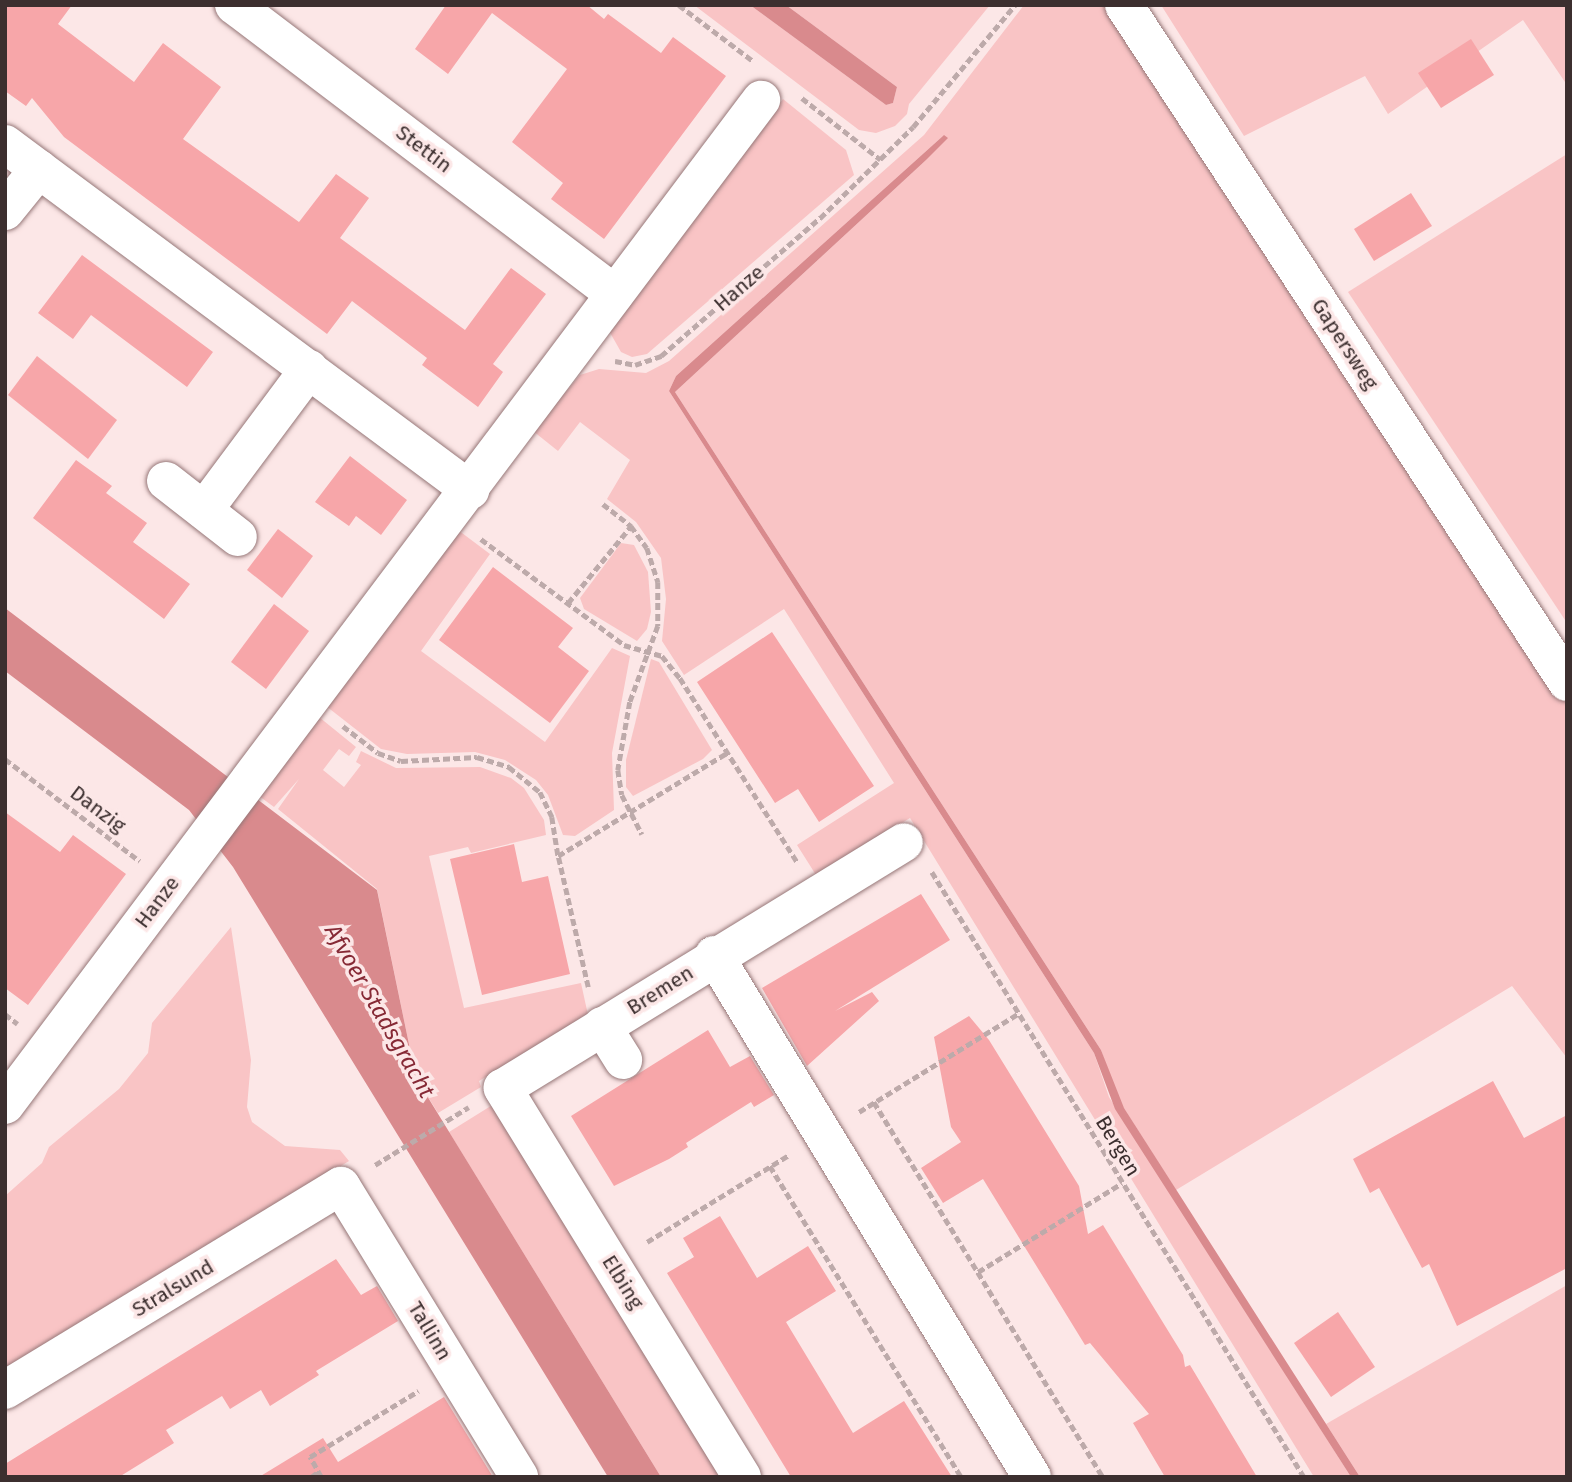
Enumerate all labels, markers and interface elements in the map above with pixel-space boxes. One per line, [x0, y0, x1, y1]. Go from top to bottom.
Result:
street label: Stettin [391, 120, 457, 178]
street label: Hanze [709, 259, 769, 317]
street label: Gapersweg [1306, 294, 1384, 394]
street label: Danzig [65, 780, 131, 838]
street label: Hanze [129, 871, 185, 933]
water label: Afvoer Stadsgracht [319, 919, 441, 1103]
street label: Bremen [622, 960, 698, 1020]
street label: Bergen [1090, 1111, 1146, 1181]
street label: Elbing [597, 1250, 649, 1314]
street label: Stralsund [128, 1254, 218, 1322]
street label: Tallinn [403, 1297, 457, 1365]

